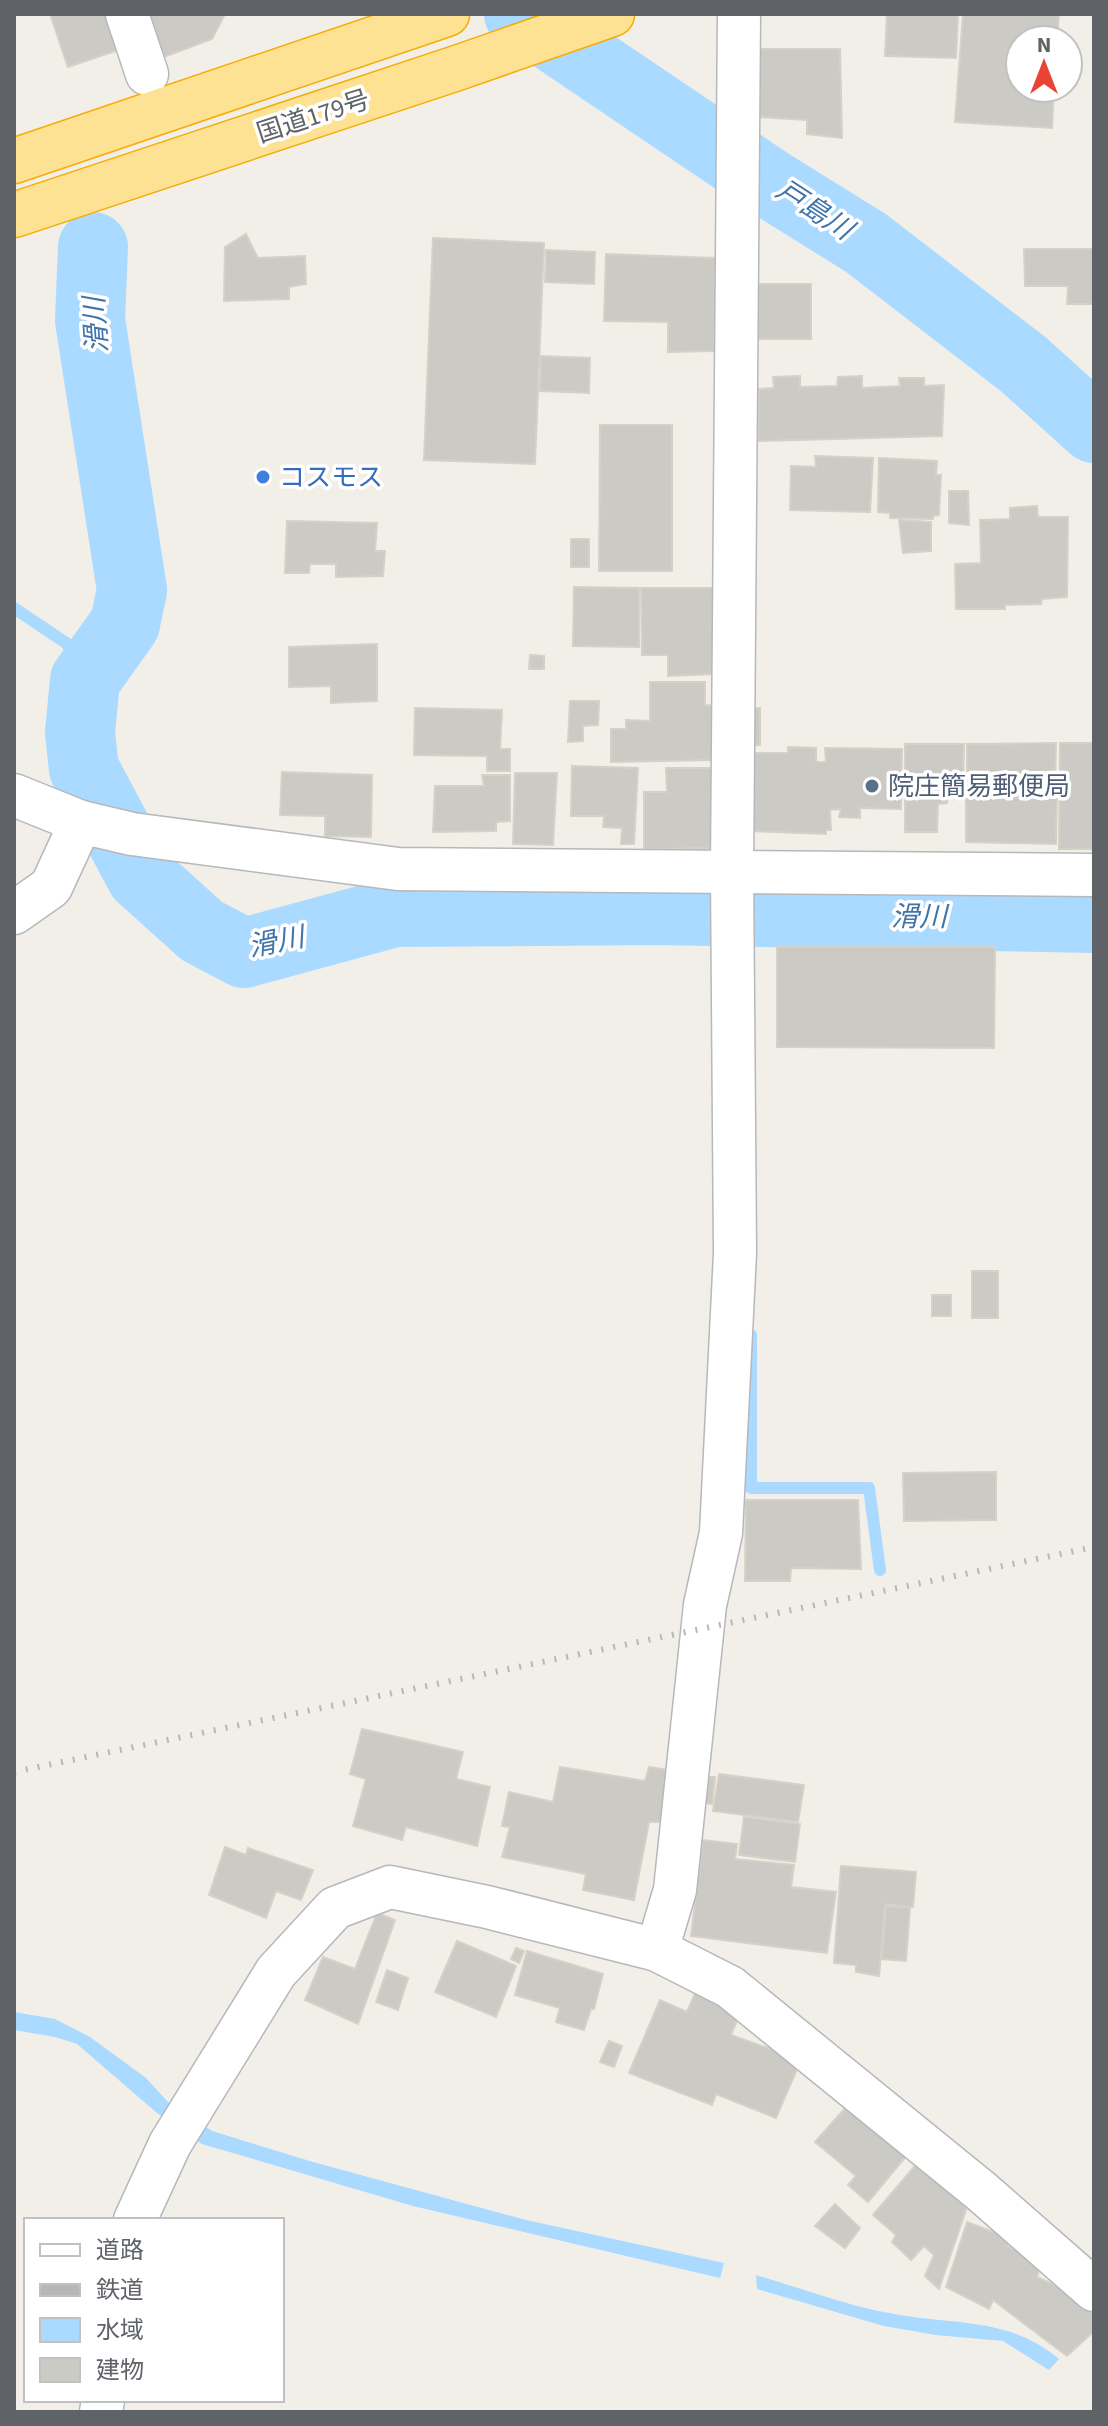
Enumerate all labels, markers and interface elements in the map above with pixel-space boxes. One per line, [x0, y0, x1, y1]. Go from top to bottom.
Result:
north arrow [1004, 24, 1084, 104]
text: N [1037, 29, 1051, 61]
street label: 国道179号 [252, 81, 374, 152]
water label: 戸島川 [768, 170, 863, 251]
water label: 滑川 [74, 293, 118, 354]
place label: コスモス [279, 459, 383, 496]
marker: コスモス [254, 468, 272, 486]
place label: 院庄簡易郵便局 [888, 768, 1070, 805]
marker: 院庄簡易郵便局 [863, 777, 881, 795]
water label: 滑川 [891, 897, 950, 937]
water label: 滑川 [245, 916, 310, 967]
legend [24, 2218, 284, 2402]
text: 道路 [96, 2233, 144, 2268]
text: 鉄道 [96, 2273, 144, 2308]
text: 水域 [96, 2313, 144, 2348]
text: 建物 [96, 2353, 144, 2388]

